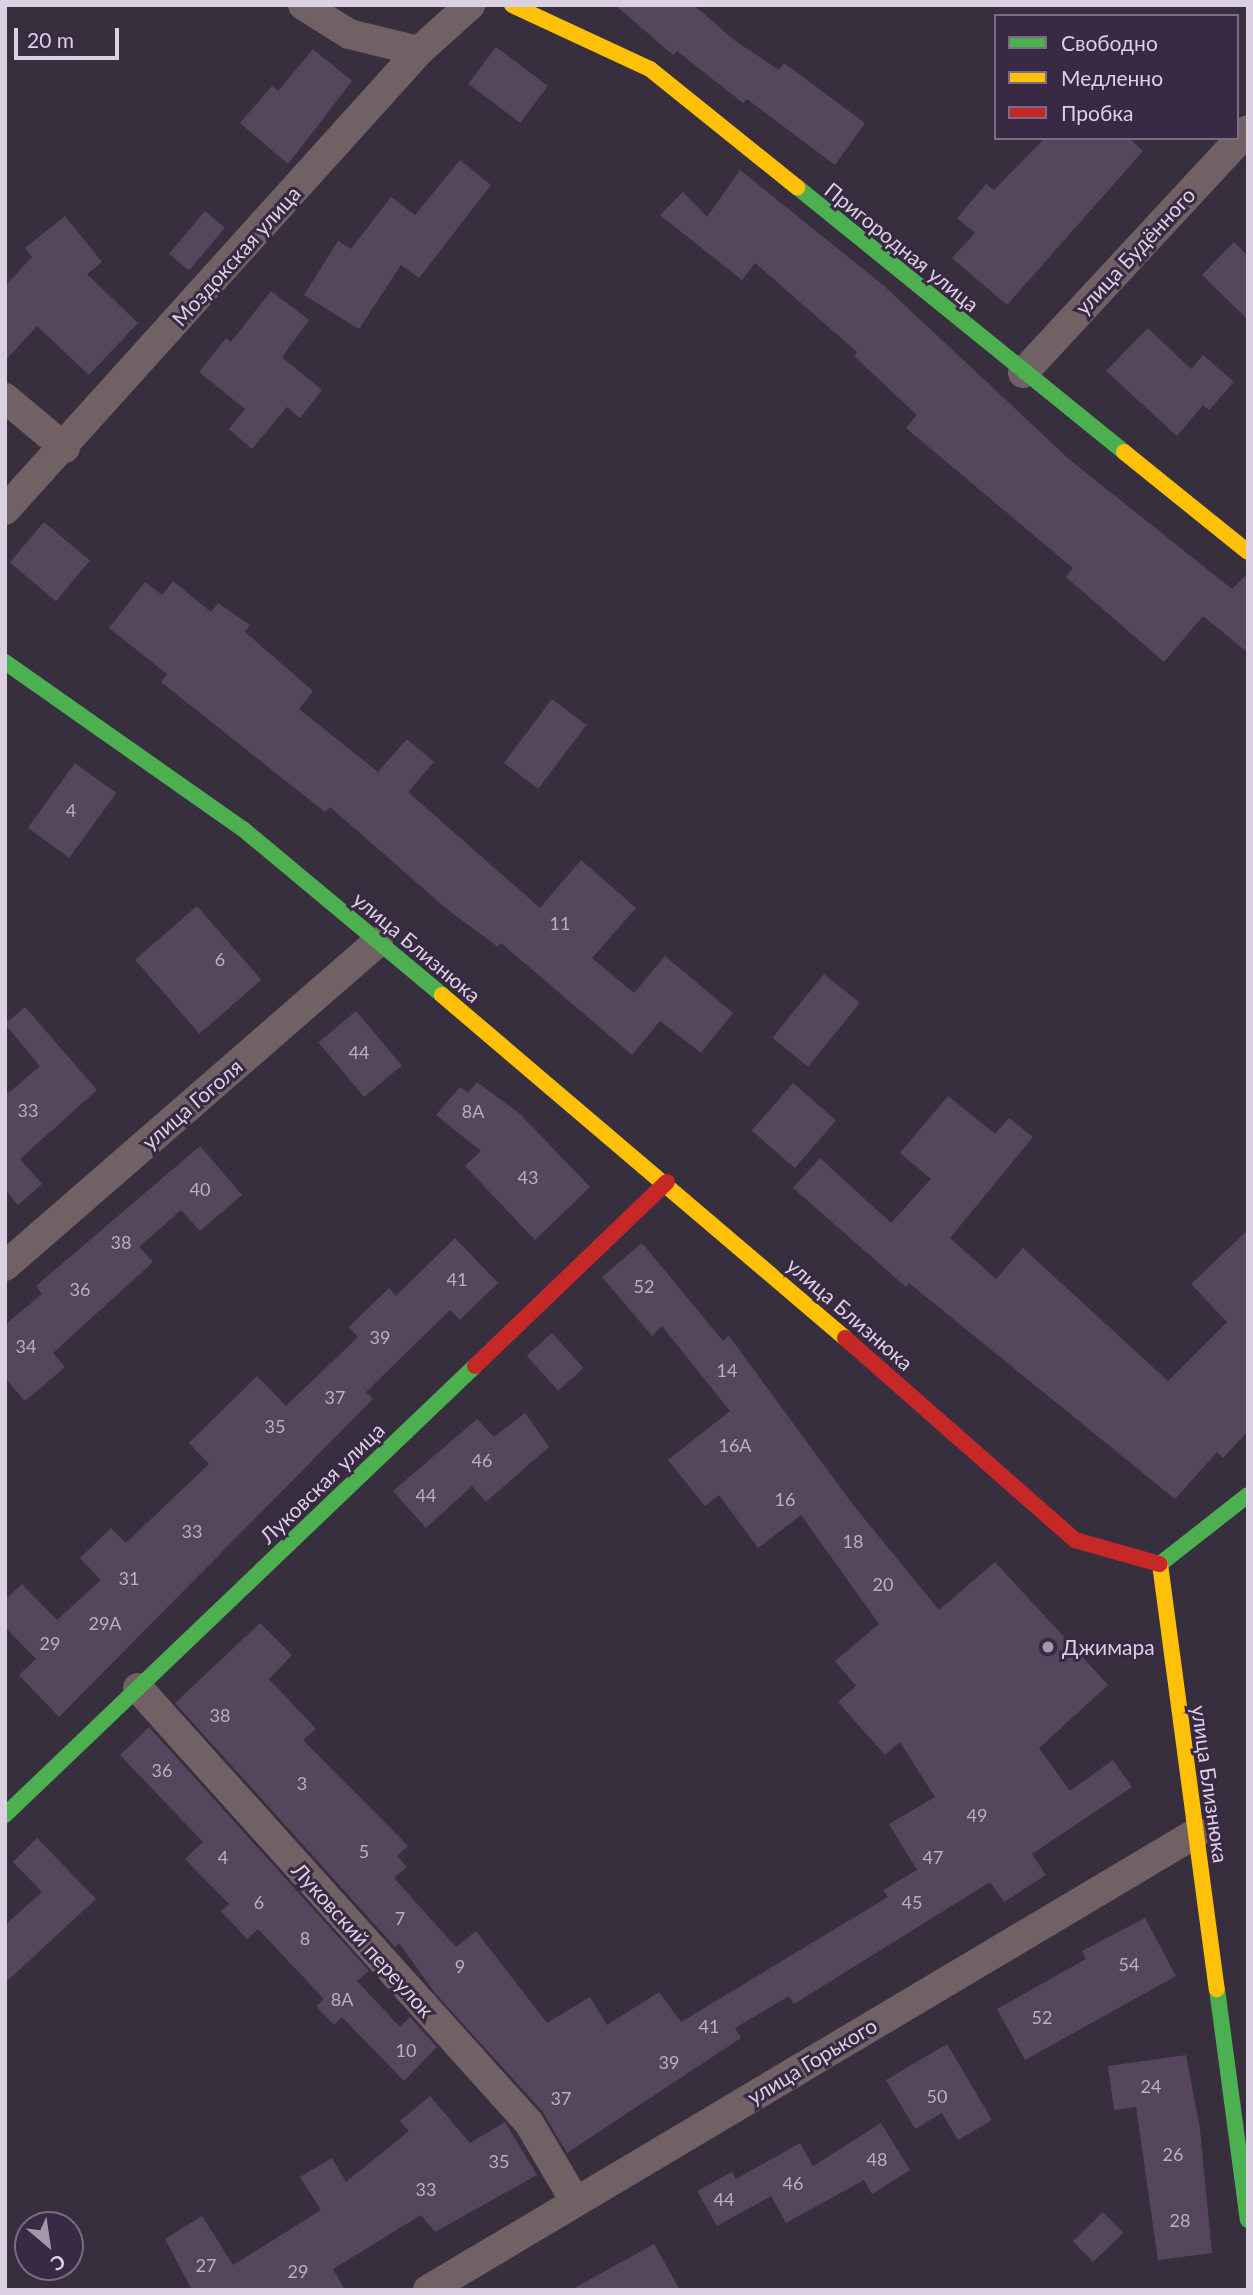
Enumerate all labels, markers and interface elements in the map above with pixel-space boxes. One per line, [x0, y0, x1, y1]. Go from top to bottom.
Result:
scale bar [18, 14, 122, 58]
legend [994, 14, 1239, 140]
text: 20 m [27, 27, 74, 52]
text: Свободно [1061, 30, 1158, 55]
text: Медленно [1061, 65, 1163, 90]
text: Пробка [1061, 100, 1134, 125]
street label: Пригородная улица [820, 177, 984, 317]
street label: Моздокская улица [166, 181, 306, 331]
street label: улица Будённого [1070, 182, 1200, 320]
house number: 4 [66, 799, 76, 821]
street label: улица Близнюка [348, 886, 486, 1008]
house number: 11 [550, 912, 570, 934]
house number: 6 [215, 948, 225, 970]
house number: 44 [349, 1041, 369, 1063]
street label: улица Гоголя [137, 1054, 247, 1154]
house number: 33 [18, 1099, 38, 1121]
house number: 8А [462, 1100, 484, 1122]
house number: 43 [518, 1166, 538, 1188]
house number: 40 [190, 1178, 210, 1200]
house number: 38 [111, 1231, 131, 1253]
street label: улица Близнюка [782, 1252, 918, 1376]
house number: 41 [447, 1268, 467, 1290]
house number: 52 [634, 1275, 654, 1297]
house number: 36 [70, 1278, 90, 1300]
house number: 39 [370, 1326, 390, 1348]
house number: 34 [16, 1335, 36, 1357]
house number: 14 [717, 1359, 737, 1381]
house number: 37 [325, 1386, 345, 1408]
house number: 35 [265, 1415, 285, 1437]
street label: Луковская улица [255, 1417, 389, 1549]
house number: 16А [718, 1434, 752, 1456]
house number: 46 [472, 1449, 492, 1471]
house number: 44 [416, 1484, 436, 1506]
house number: 16 [775, 1488, 795, 1510]
house number: 33 [182, 1520, 202, 1542]
house number: 18 [843, 1530, 863, 1552]
house number: 31 [119, 1567, 139, 1589]
house number: 20 [873, 1573, 893, 1595]
house number: 29А [88, 1612, 122, 1634]
house number: 29 [40, 1632, 60, 1654]
place label: Джимара [1062, 1634, 1155, 1660]
marker: Джимара [1040, 1639, 1056, 1655]
house number: 38 [210, 1704, 230, 1726]
street label: улица Близнюка [1186, 1704, 1234, 1864]
house number: 36 [152, 1759, 172, 1781]
house number: 3 [297, 1772, 307, 1794]
house number: 49 [967, 1804, 987, 1826]
house number: 5 [359, 1840, 369, 1862]
house number: 4 [218, 1846, 228, 1868]
house number: 47 [923, 1846, 943, 1868]
street label: Луковский переулок [287, 1857, 439, 2023]
house number: 6 [254, 1891, 264, 1913]
house number: 45 [902, 1891, 922, 1913]
house number: 7 [395, 1907, 405, 1929]
house number: 8 [300, 1927, 310, 1949]
house number: 54 [1119, 1953, 1139, 1975]
house number: 9 [455, 1955, 465, 1977]
house number: 8А [331, 1988, 353, 2010]
house number: 52 [1032, 2006, 1052, 2028]
street label: улица Горького [743, 2012, 881, 2110]
house number: 41 [699, 2015, 719, 2037]
house number: 10 [396, 2039, 416, 2061]
house number: 39 [659, 2051, 679, 2073]
house number: 24 [1141, 2075, 1161, 2097]
house number: 50 [927, 2085, 947, 2107]
house number: 37 [551, 2087, 571, 2109]
house number: 26 [1163, 2143, 1183, 2165]
house number: 48 [867, 2148, 887, 2170]
house number: 35 [489, 2150, 509, 2172]
house number: 46 [783, 2172, 803, 2194]
house number: 33 [416, 2178, 436, 2200]
house number: 44 [714, 2188, 734, 2210]
house number: 28 [1170, 2209, 1190, 2231]
north arrow [14, 2211, 84, 2281]
text: С [47, 2250, 70, 2276]
house number: 27 [196, 2254, 216, 2276]
house number: 29 [288, 2260, 308, 2282]

